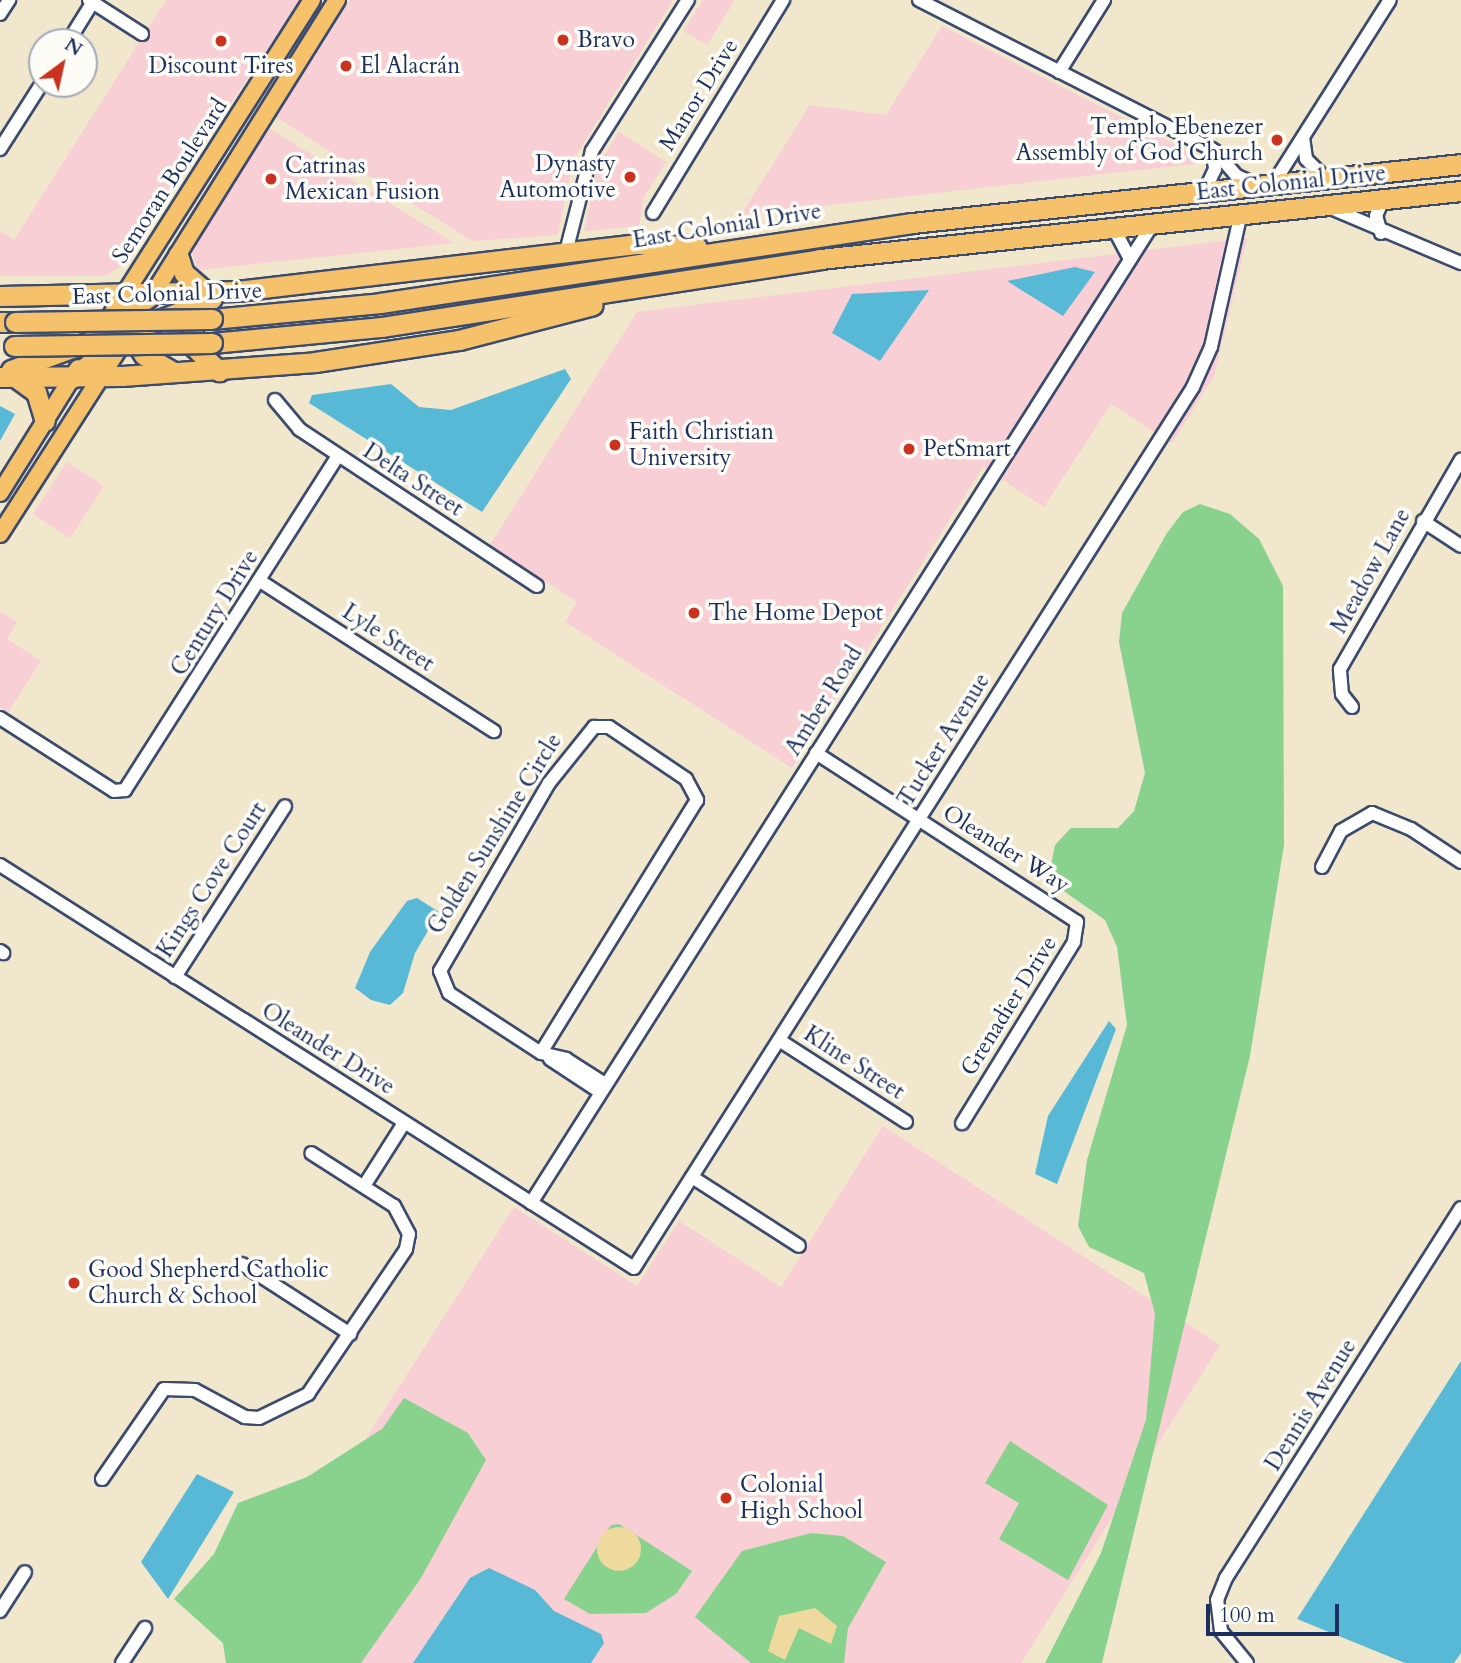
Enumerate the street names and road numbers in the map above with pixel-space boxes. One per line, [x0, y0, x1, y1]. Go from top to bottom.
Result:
street label: Manor Drive [654, 34, 744, 156]
street label: Semoran Boulevard [107, 94, 233, 268]
street label: East Colonial Drive [1195, 159, 1387, 207]
street label: East Colonial Drive [631, 197, 823, 255]
street label: East Colonial Drive [71, 277, 263, 311]
street label: Delta Street [358, 437, 468, 523]
street label: Meadow Lane [1325, 504, 1417, 638]
street label: Century Drive [165, 545, 265, 681]
street label: Lyle Street [337, 598, 439, 678]
street label: Amber Road [780, 641, 868, 761]
street label: Tucker Avenue [892, 668, 996, 812]
street label: Golden Sunshine Circle [422, 729, 568, 939]
street label: Kings Cove Court [151, 797, 273, 963]
street label: Oleander Way [938, 799, 1074, 899]
street label: Grenadier Drive [955, 931, 1063, 1081]
street label: Oleander Drive [256, 997, 400, 1101]
street label: Kline Street [798, 1020, 910, 1106]
street label: Dennis Avenue [1260, 1334, 1362, 1476]

